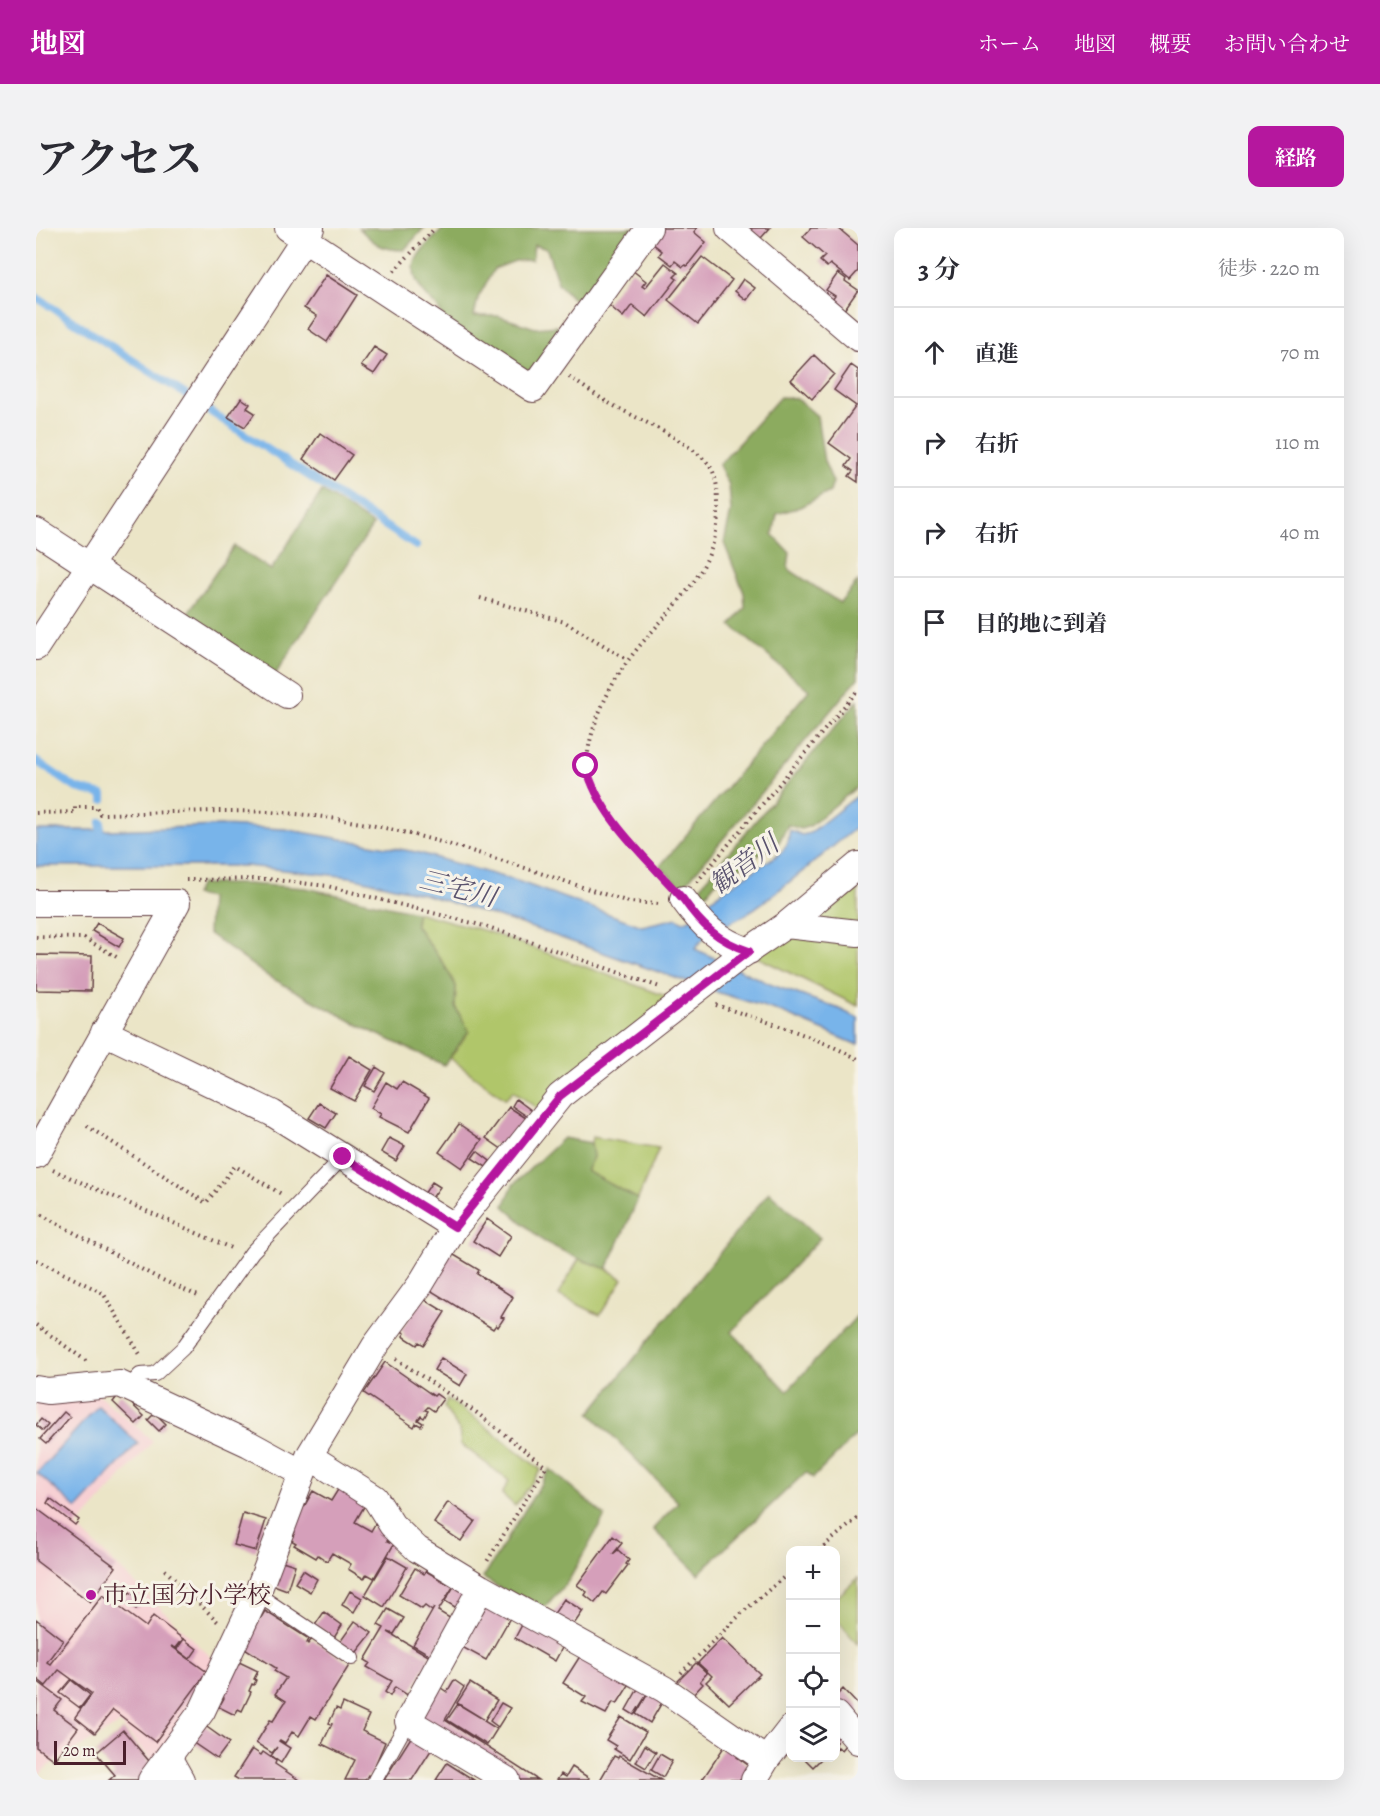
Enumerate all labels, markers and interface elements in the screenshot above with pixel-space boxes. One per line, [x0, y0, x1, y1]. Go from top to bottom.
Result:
text: 地図 [30, 25, 86, 63]
text: ホーム [978, 30, 1041, 58]
text: 地図 [1074, 30, 1116, 58]
text: 概要 [1149, 30, 1191, 58]
text: お問い合わせ [1224, 30, 1350, 58]
button: 経路 [1248, 126, 1344, 187]
text: アクセス [36, 130, 203, 187]
text: 3 分 [918, 252, 960, 287]
text: 徒歩 · 220 m [1218, 255, 1320, 282]
icon: ahead [918, 336, 951, 369]
text: 直進 [975, 339, 1019, 369]
text: 70 m [1280, 339, 1320, 366]
icon: right [918, 426, 951, 459]
text: 右折 [975, 429, 1019, 459]
text: 110 m [1275, 429, 1320, 456]
icon: right [918, 516, 951, 549]
text: 右折 [975, 519, 1019, 549]
text: 40 m [1280, 519, 1320, 546]
icon: arrive [918, 606, 951, 639]
text: 目的地に到着 [975, 609, 1107, 639]
route start [572, 752, 598, 778]
water label: 観音川 [703, 825, 788, 902]
water label: 三宅川 [416, 862, 503, 916]
route end [329, 1143, 355, 1169]
map controls [786, 1546, 840, 1762]
button: + [786, 1546, 840, 1600]
place label: 市立国分小学校 [103, 1579, 271, 1611]
marker: 市立国分小学校 [84, 1588, 98, 1602]
button: − [786, 1600, 840, 1654]
button: locate [786, 1654, 840, 1708]
button: layers [786, 1708, 840, 1762]
scale bar [54, 1738, 126, 1766]
text: 20 m [63, 1740, 96, 1762]

